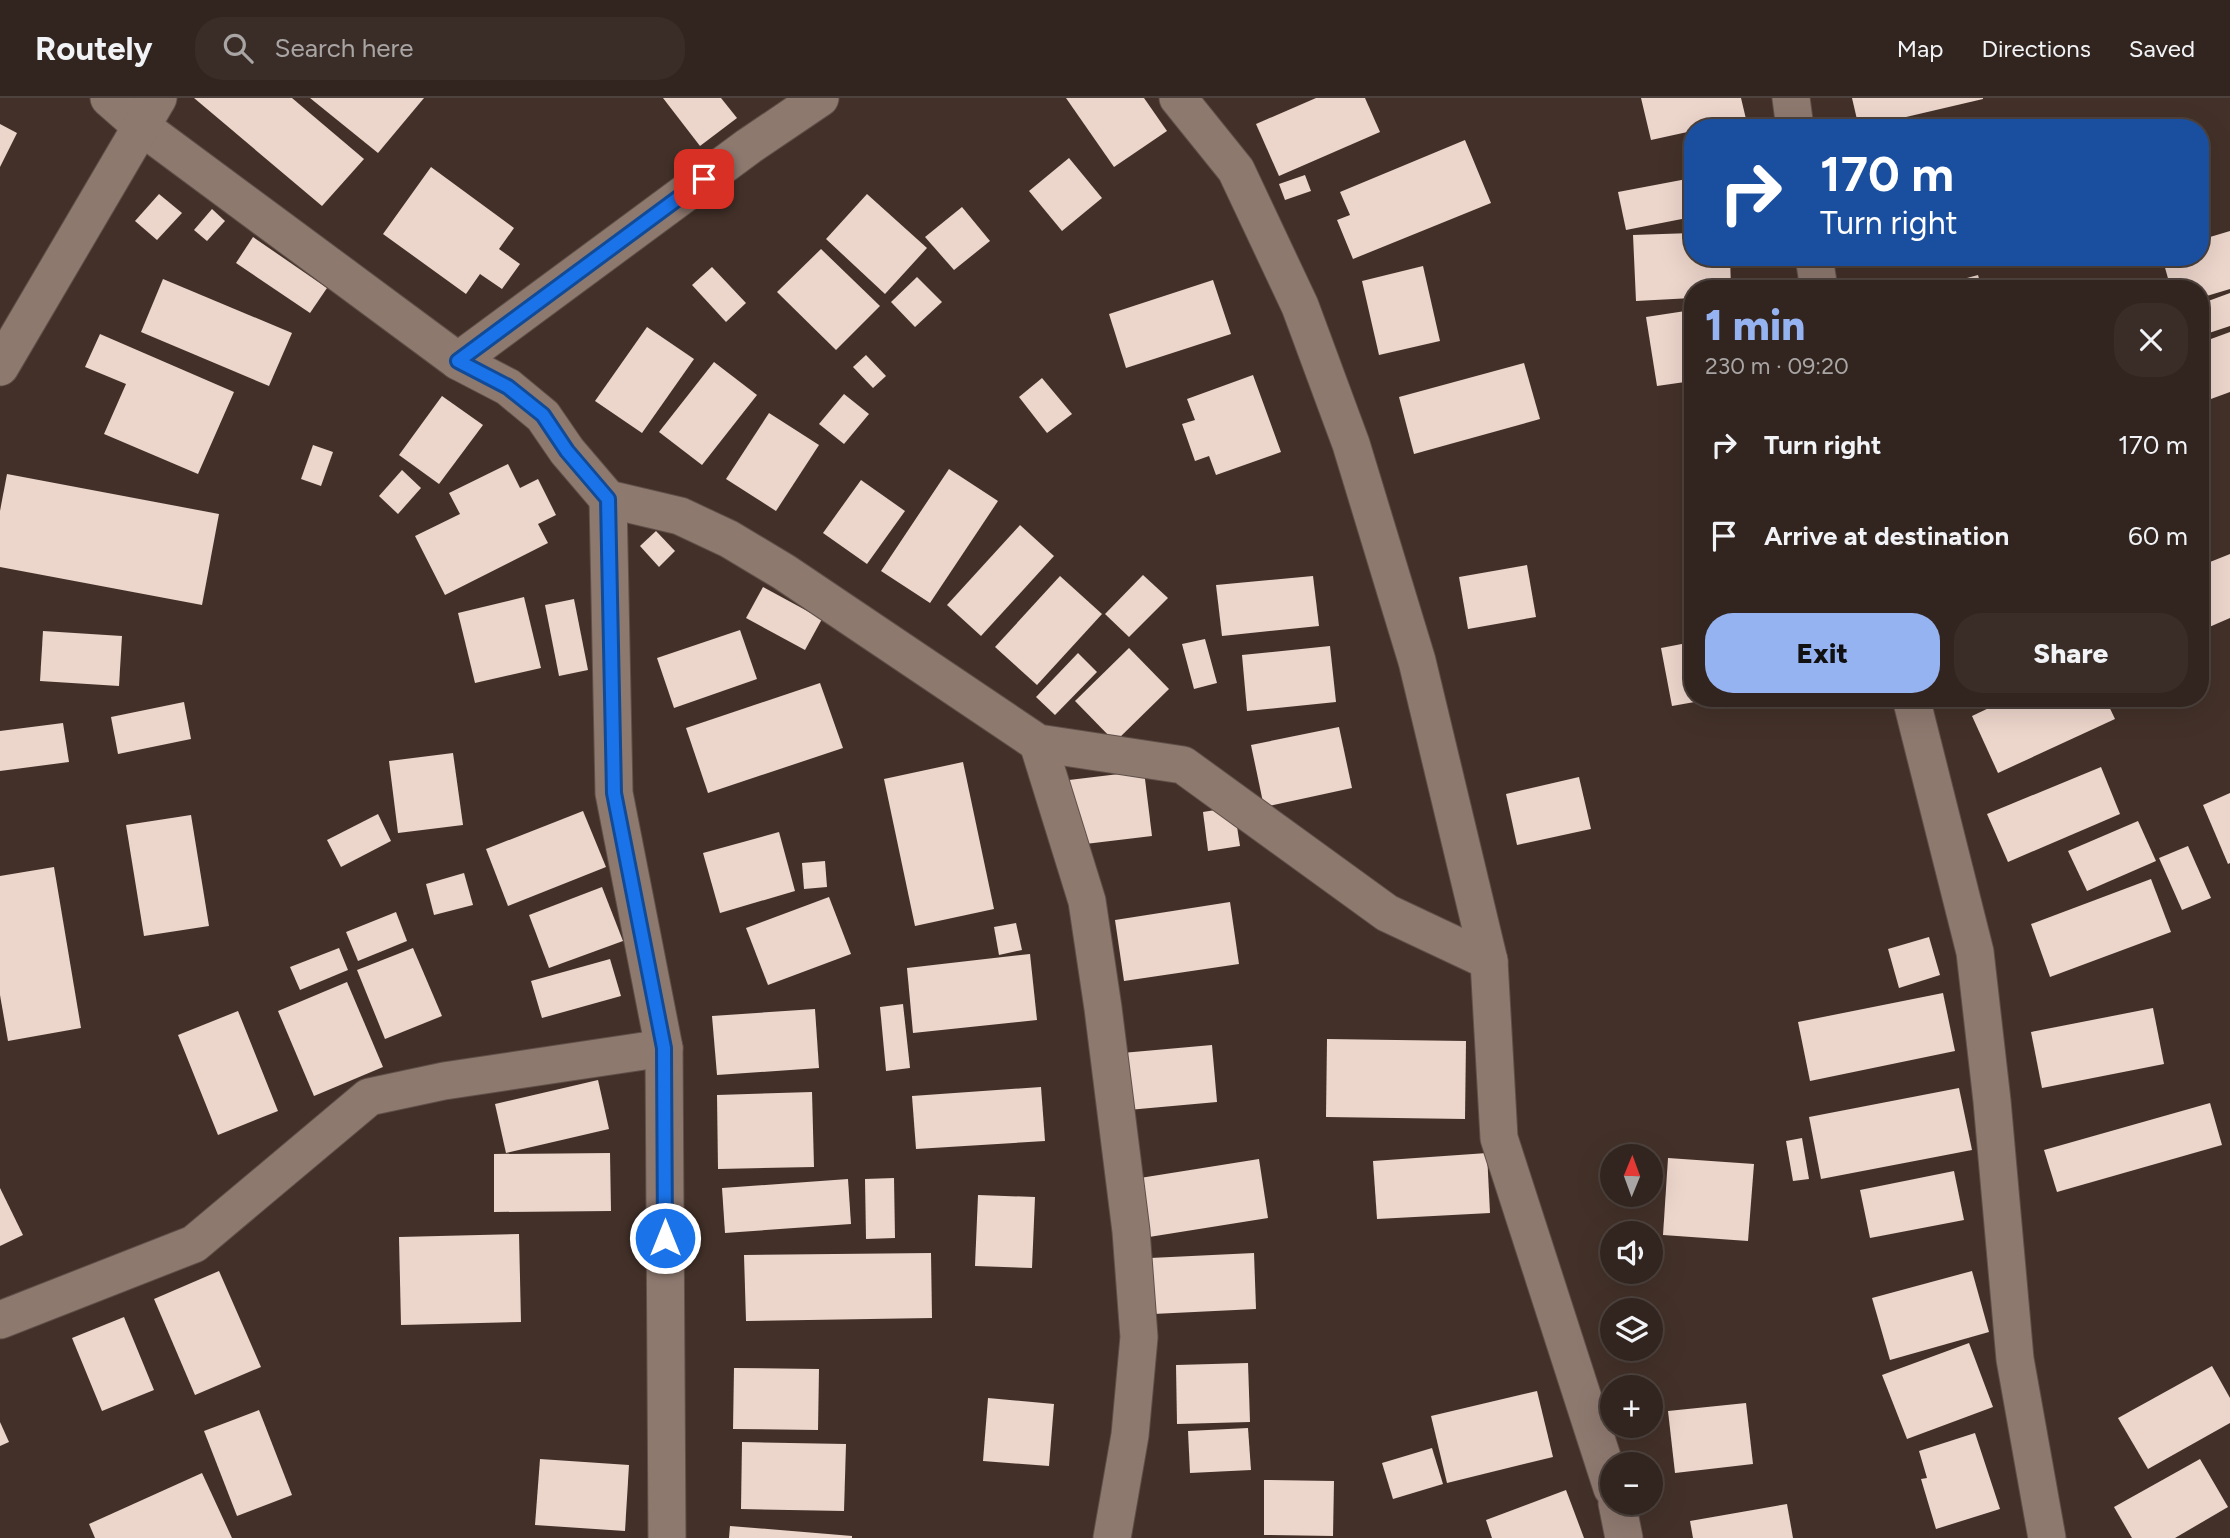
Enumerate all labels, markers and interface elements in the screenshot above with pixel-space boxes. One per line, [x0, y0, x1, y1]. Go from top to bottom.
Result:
search box [195, 17, 685, 80]
text: Routely [35, 29, 153, 68]
icon: search [219, 29, 257, 67]
text: Search here [275, 32, 414, 64]
text: Map [1897, 34, 1943, 63]
text: Directions [1981, 34, 2091, 63]
text: Saved [2129, 34, 2195, 63]
text: 170 m [1820, 144, 1954, 203]
icon: right [1705, 147, 1796, 238]
pin [674, 149, 734, 209]
icon: arrive [685, 160, 723, 198]
text: Turn right [1820, 204, 1958, 242]
text: 1 min [1705, 300, 1805, 351]
button: close [2114, 303, 2188, 377]
text: 230 m · 09:20 [1705, 352, 1849, 380]
icon: right [1705, 426, 1743, 464]
text: Turn right [1764, 429, 1881, 461]
text: 170 m [2118, 429, 2188, 461]
icon: arrive [1705, 517, 1743, 555]
text: Arrive at destination [1764, 520, 2009, 552]
text: 60 m [2128, 520, 2188, 552]
button: Exit [1705, 613, 1940, 693]
button: Share [1954, 613, 2188, 693]
north arrow [1600, 1144, 1662, 1208]
map controls [1600, 1144, 1663, 1515]
position arrow [628, 1201, 702, 1275]
button: sound [1600, 1221, 1663, 1284]
button: layers [1600, 1298, 1663, 1361]
button: + [1600, 1375, 1663, 1438]
button: − [1600, 1452, 1663, 1515]

